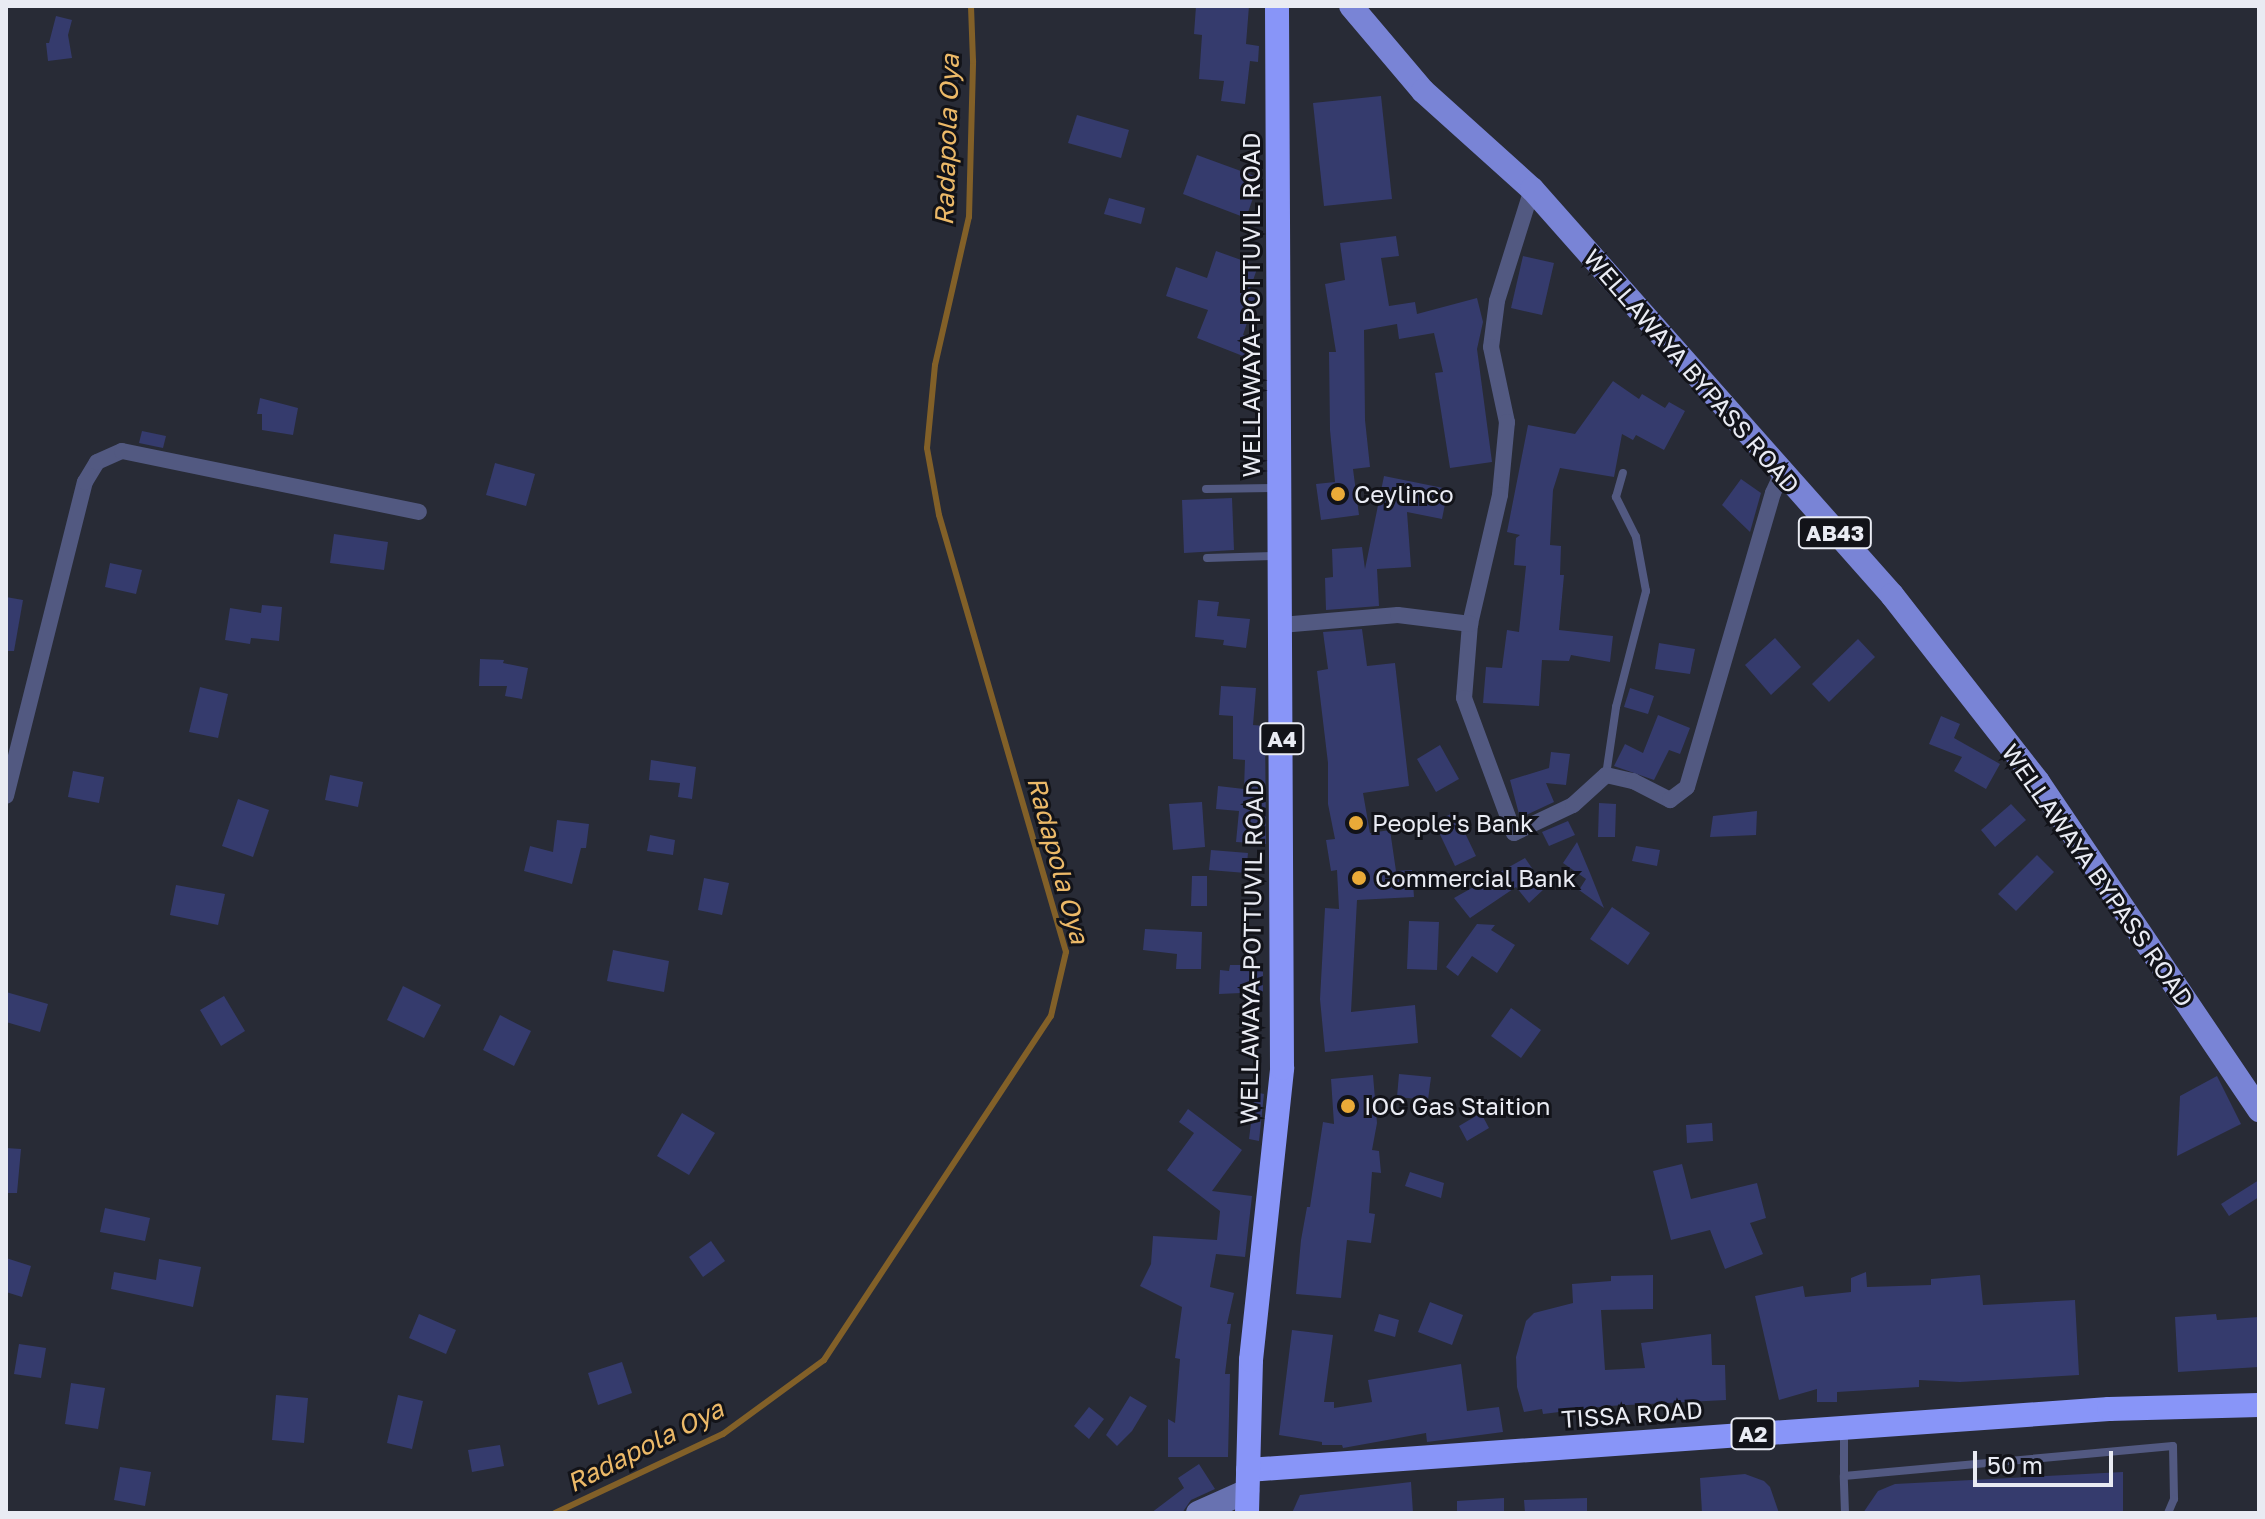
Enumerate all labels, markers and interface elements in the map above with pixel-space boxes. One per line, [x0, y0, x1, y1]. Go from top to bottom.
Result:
water label: Radapola Oya [928, 54, 966, 226]
street label: WELLAWAYA-POTTUVIL ROAD [1237, 133, 1265, 477]
street label: WELLAWAYA BYPASS ROAD [1578, 243, 1806, 499]
place label: Ceylinco [1354, 480, 1454, 508]
marker: Ceylinco [1329, 485, 1347, 503]
road number: AB43 [1797, 515, 1873, 551]
road number: A4 [1258, 721, 1306, 757]
street label: WELLAWAYA BYPASS ROAD [1996, 738, 2200, 1012]
water label: Radapola Oya [1021, 773, 1095, 947]
street label: WELLAWAYA-POTTUVIL ROAD [1234, 779, 1268, 1125]
place label: People's Bank [1372, 809, 1534, 837]
marker: People's Bank [1347, 814, 1365, 832]
place label: Commercial Bank [1375, 864, 1576, 892]
marker: Commercial Bank [1350, 869, 1368, 887]
place label: IOC Gas Staition [1364, 1092, 1550, 1120]
marker: IOC Gas Staition [1339, 1097, 1357, 1115]
water label: Radapola Oya [561, 1393, 729, 1499]
street label: TISSA ROAD [1560, 1395, 1704, 1433]
road number: A2 [1729, 1416, 1777, 1452]
scale bar [1977, 1435, 2117, 1485]
text: 50 m [1987, 1450, 2043, 1479]

